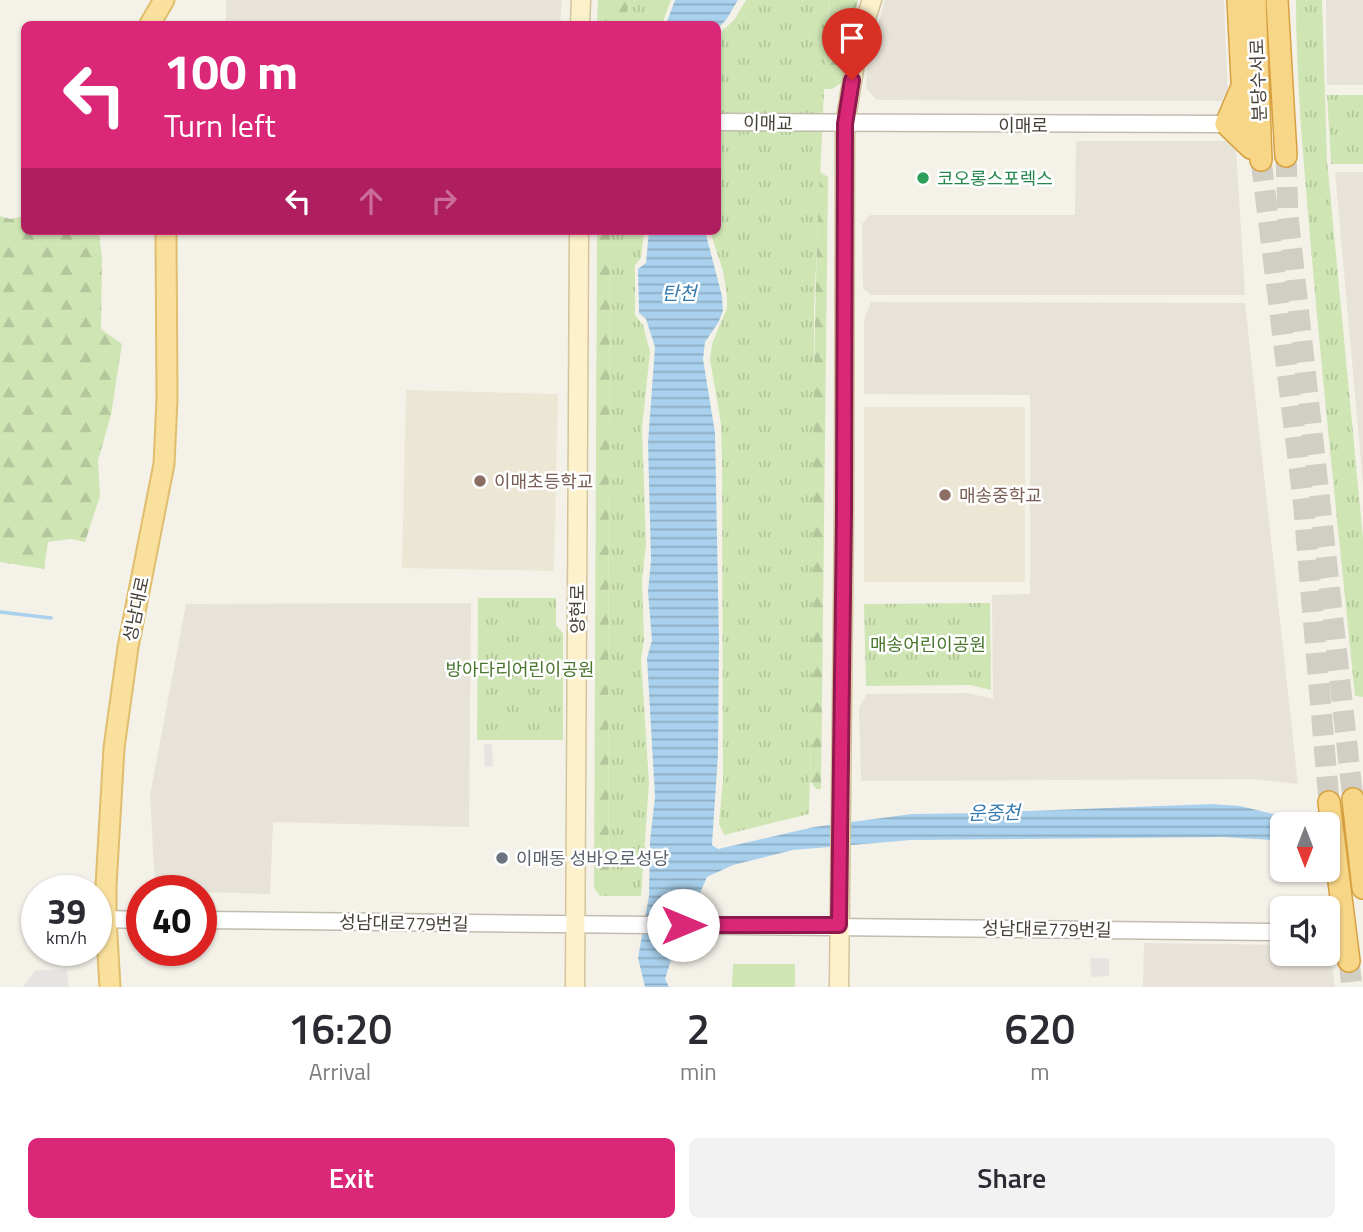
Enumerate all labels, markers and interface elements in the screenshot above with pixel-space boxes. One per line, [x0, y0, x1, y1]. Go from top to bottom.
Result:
pin [822, 8, 882, 80]
icon: arrive [833, 19, 871, 57]
text: 100 m [164, 33, 298, 108]
street label: 분당수서로 [1243, 38, 1273, 122]
icon: left [49, 49, 140, 140]
text: Turn left [164, 101, 276, 149]
street label: 이매교 [743, 109, 793, 137]
street label: 이매로 [998, 112, 1048, 139]
place label: 코오롱스포렉스 [937, 165, 1053, 192]
marker: 코오롱스포렉스 [915, 170, 931, 186]
icon: left [279, 182, 317, 220]
icon: ahead [352, 182, 390, 220]
icon: right [425, 182, 463, 220]
water label: 탄천 [662, 278, 698, 307]
place label: 이매초등학교 [494, 468, 593, 495]
marker: 이매초등학교 [472, 473, 488, 489]
place label: 매송중학교 [959, 482, 1042, 509]
marker: 매송중학교 [937, 487, 953, 503]
street label: 성남대로 [116, 574, 156, 644]
street label: 양현로 [564, 584, 591, 634]
park label: 매송어린이공원 [870, 631, 986, 658]
park label: 방아다리어린이공원 [445, 656, 595, 683]
water label: 운중천 [968, 797, 1022, 827]
north arrow [1270, 812, 1340, 882]
map controls [1270, 812, 1340, 966]
place label: 이매동 성바오로성당 [516, 845, 669, 872]
marker: 이매동 성바오로성당 [494, 850, 510, 866]
speed limit sign: 40 [126, 875, 217, 966]
text: 39 [47, 884, 86, 938]
position arrow [646, 888, 720, 962]
button: sound [1270, 896, 1340, 966]
street label: 성남대로779번길 [339, 908, 469, 938]
street label: 성남대로779번길 [982, 914, 1112, 944]
text: km/h [46, 924, 87, 951]
text: 16:20 [288, 996, 392, 1060]
text: 2 [687, 996, 710, 1060]
text: 620 [1005, 996, 1075, 1060]
text: Arrival [309, 1054, 371, 1089]
text: min [680, 1054, 717, 1089]
text: m [1030, 1054, 1049, 1089]
button: Exit [28, 1138, 675, 1218]
button: Share [689, 1138, 1335, 1218]

